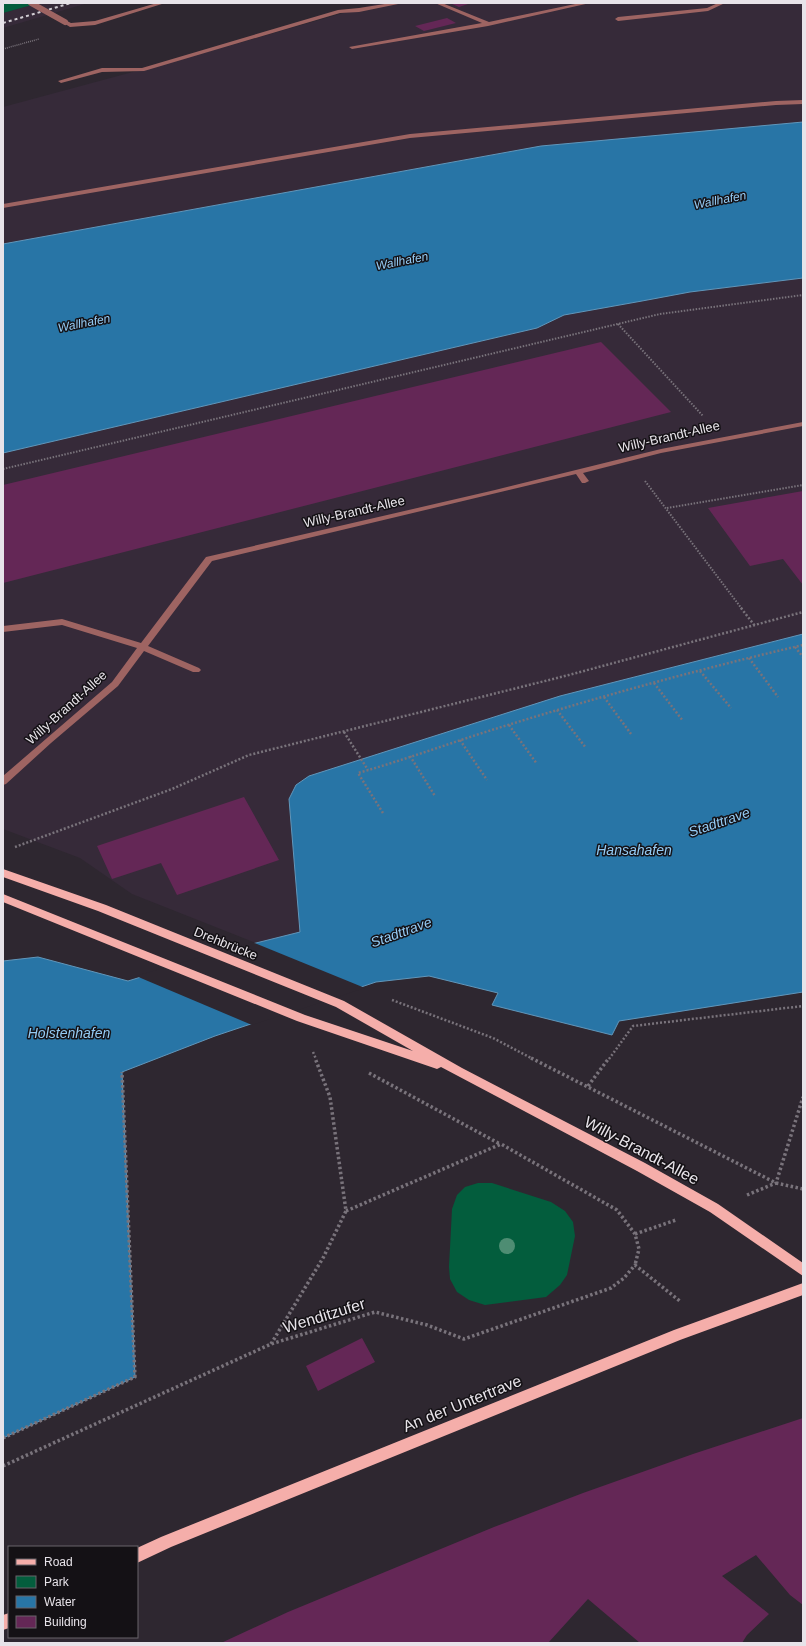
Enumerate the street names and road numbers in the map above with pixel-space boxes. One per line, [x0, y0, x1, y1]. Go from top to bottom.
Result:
street label: Willy-Brandt-Allee [617, 418, 721, 455]
street label: Willy-Brandt-Allee [302, 493, 406, 530]
street label: Willy-Brandt-Allee [23, 667, 110, 748]
street label: Drehbrücke [192, 924, 260, 963]
street label: Willy-Brandt-Allee [582, 1113, 702, 1188]
street label: Wenditzufer [281, 1295, 368, 1336]
street label: An der Untertrave [400, 1372, 524, 1435]

